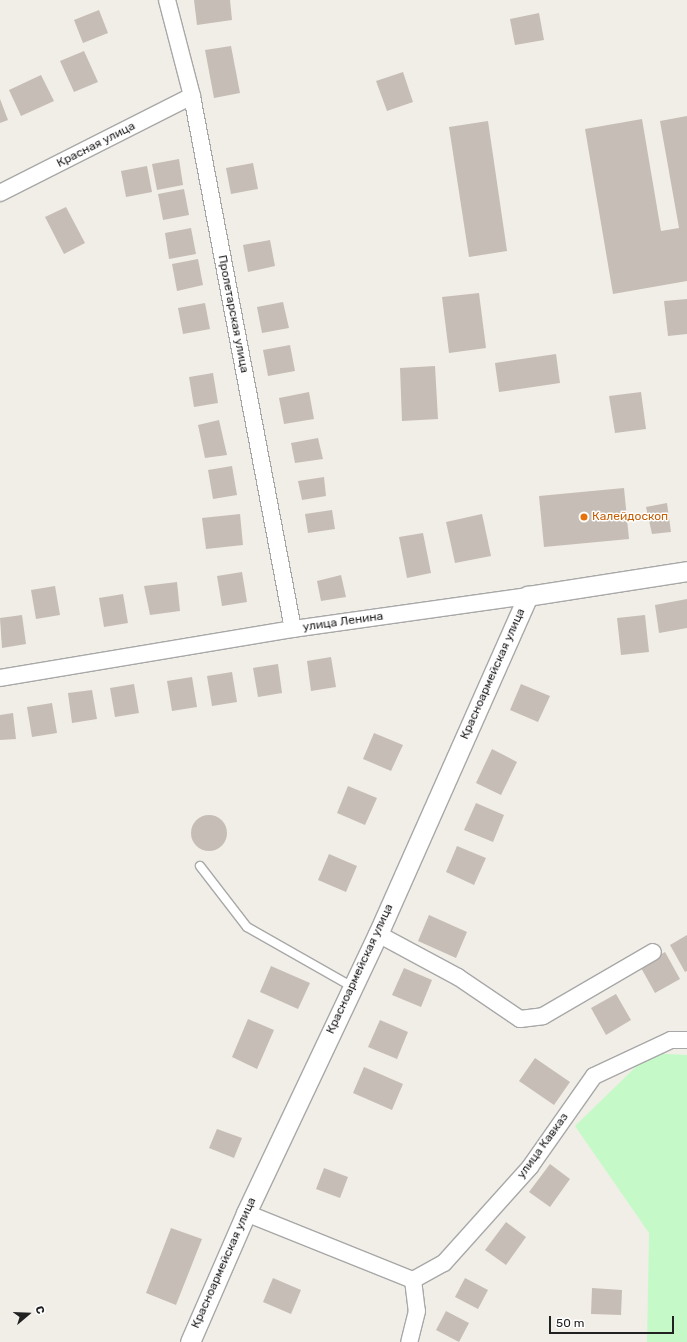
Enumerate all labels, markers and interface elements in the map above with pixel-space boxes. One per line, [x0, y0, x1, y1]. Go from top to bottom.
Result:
street label: Красная улица [54, 119, 138, 171]
street label: Пролетарская улица [215, 254, 251, 374]
place label: Калейдоскоп [592, 510, 668, 524]
marker: Калейдоскоп [579, 512, 589, 522]
street label: Красноармейская улица [458, 606, 528, 742]
street label: улица Ленина [302, 609, 384, 635]
street label: Красноармейская улица [323, 902, 397, 1036]
street label: улица Кавказ [514, 1110, 572, 1182]
street label: Красноармейская улица [189, 1195, 259, 1331]
north arrow [8, 1294, 48, 1334]
text: С [32, 1304, 47, 1316]
scale bar [551, 1308, 676, 1334]
text: 50 m [556, 1316, 584, 1330]

